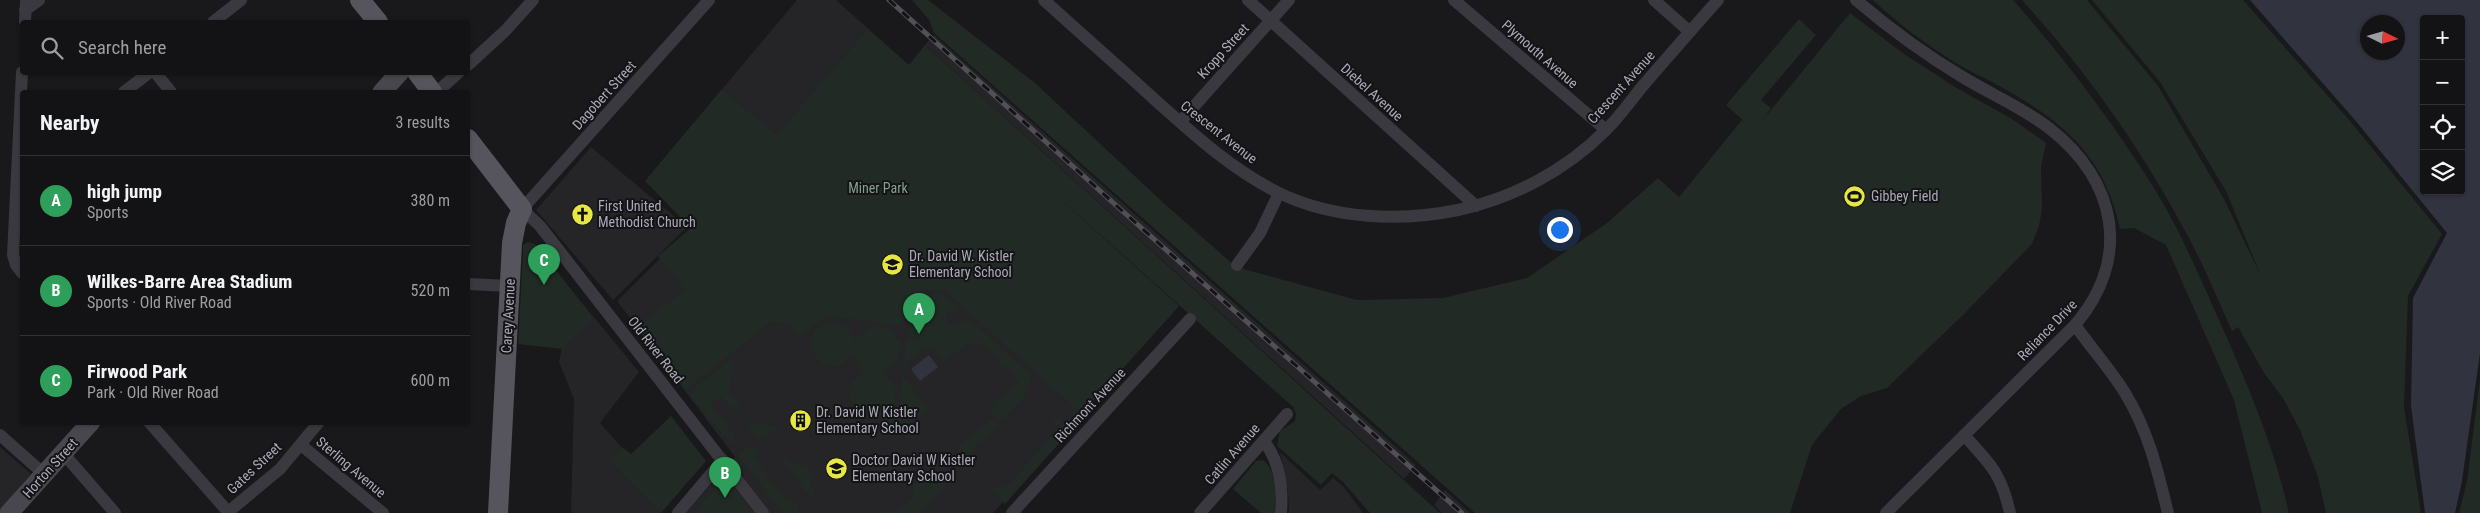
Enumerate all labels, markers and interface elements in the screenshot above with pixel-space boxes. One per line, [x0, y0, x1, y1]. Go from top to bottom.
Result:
north arrow [2360, 15, 2405, 60]
map controls [2420, 15, 2465, 195]
button: + [2420, 15, 2465, 60]
street label: Plymouth Avenue [1499, 17, 1582, 92]
search box [20, 20, 470, 75]
street label: Kropp Street [1194, 20, 1252, 82]
icon: search [38, 34, 66, 62]
text: Search here [78, 36, 166, 59]
street label: Crescent Avenue [1584, 47, 1658, 127]
street label: Dagobert Street [569, 57, 639, 133]
street label: Diebel Avenue [1338, 60, 1407, 124]
button: − [2420, 60, 2465, 105]
street label: Crescent Avenue [1178, 97, 1261, 167]
button: locate [2420, 105, 2465, 150]
text: Nearby [40, 111, 99, 135]
text: 3 results [395, 113, 450, 132]
button: layers [2420, 150, 2465, 195]
text: high jump [87, 180, 162, 203]
park label: Miner Park [848, 180, 908, 196]
sports icon: Gibbey Field [1843, 184, 1867, 208]
place label: Gibbey Field [1871, 188, 1938, 204]
text: A [51, 191, 61, 210]
text: 380 m [411, 191, 450, 210]
place label: First United Methodist Church [598, 198, 696, 230]
church icon: First United Methodist Church [570, 202, 594, 226]
text: Sports [87, 203, 129, 222]
your location [1547, 217, 1573, 243]
pin: C [528, 244, 560, 285]
place label: Dr. David W. Kistler Elementary School [909, 248, 1013, 280]
school or university icon: Dr. David W. Kistler Elementary School [881, 252, 905, 276]
text: Wilkes-Barre Area Stadium [87, 270, 292, 293]
street label: Carey Avenue [498, 278, 518, 354]
text: B [52, 281, 60, 300]
text: 520 m [411, 281, 450, 300]
text: Sports · Old River Road [87, 293, 232, 312]
pin: A [903, 293, 935, 334]
street label: Reliance Drive [2014, 296, 2080, 364]
street label: Old River Road [625, 313, 687, 387]
text: Firwood Park [87, 360, 187, 383]
street label: Richmont Avenue [1051, 364, 1129, 446]
text: C [51, 371, 61, 390]
text: 600 m [411, 371, 450, 390]
text: Park · Old River Road [87, 383, 219, 402]
place label: Dr. David W Kistler Elementary School [816, 404, 919, 436]
building icon: Dr. David W Kistler Elementary School [788, 408, 812, 432]
street label: Catlin Avenue [1201, 420, 1263, 488]
street label: Sterling Avenue [313, 433, 389, 501]
street label: Horton Street [19, 435, 81, 501]
street label: Gates Street [224, 439, 284, 497]
place label: Doctor David W Kistler Elementary School [852, 452, 975, 484]
school or university icon: Doctor David W Kistler Elementary School [824, 456, 848, 480]
pin: B [709, 457, 741, 498]

